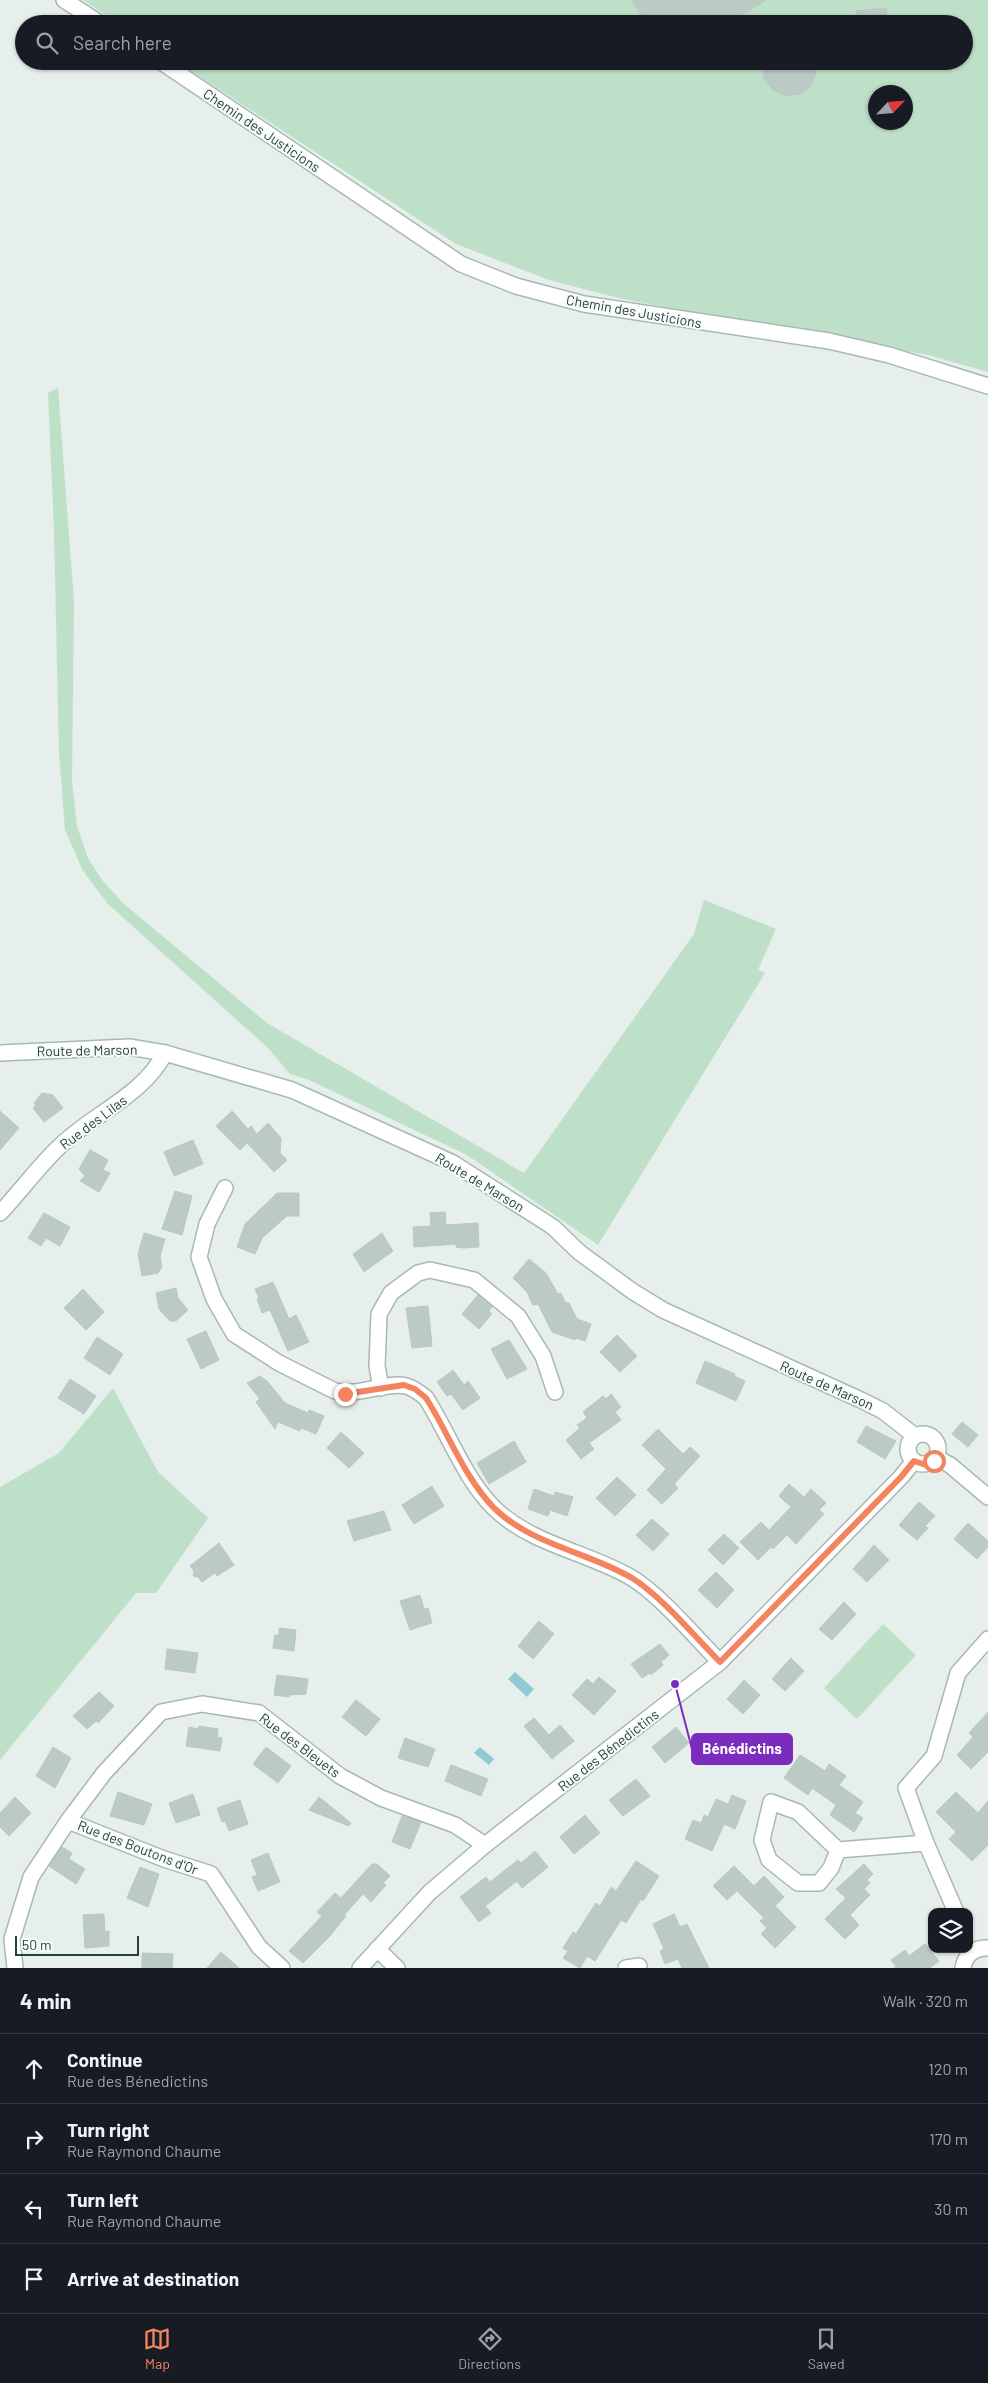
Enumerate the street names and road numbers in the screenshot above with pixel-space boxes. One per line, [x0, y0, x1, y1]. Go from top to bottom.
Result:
street label: Chemin des Justicions [200, 85, 324, 176]
street label: Chemin des Justicions [565, 291, 703, 331]
street label: Route de Marson [36, 1041, 138, 1059]
street label: Rue des Lilas [56, 1091, 130, 1153]
street label: Route de Marson [432, 1149, 528, 1215]
street label: Route de Marson [777, 1357, 877, 1413]
street label: Rue des Bénedictins [554, 1705, 662, 1795]
street label: Rue des Bleuets [256, 1709, 344, 1781]
street label: Rue des Boutons d'Or [75, 1816, 201, 1878]

